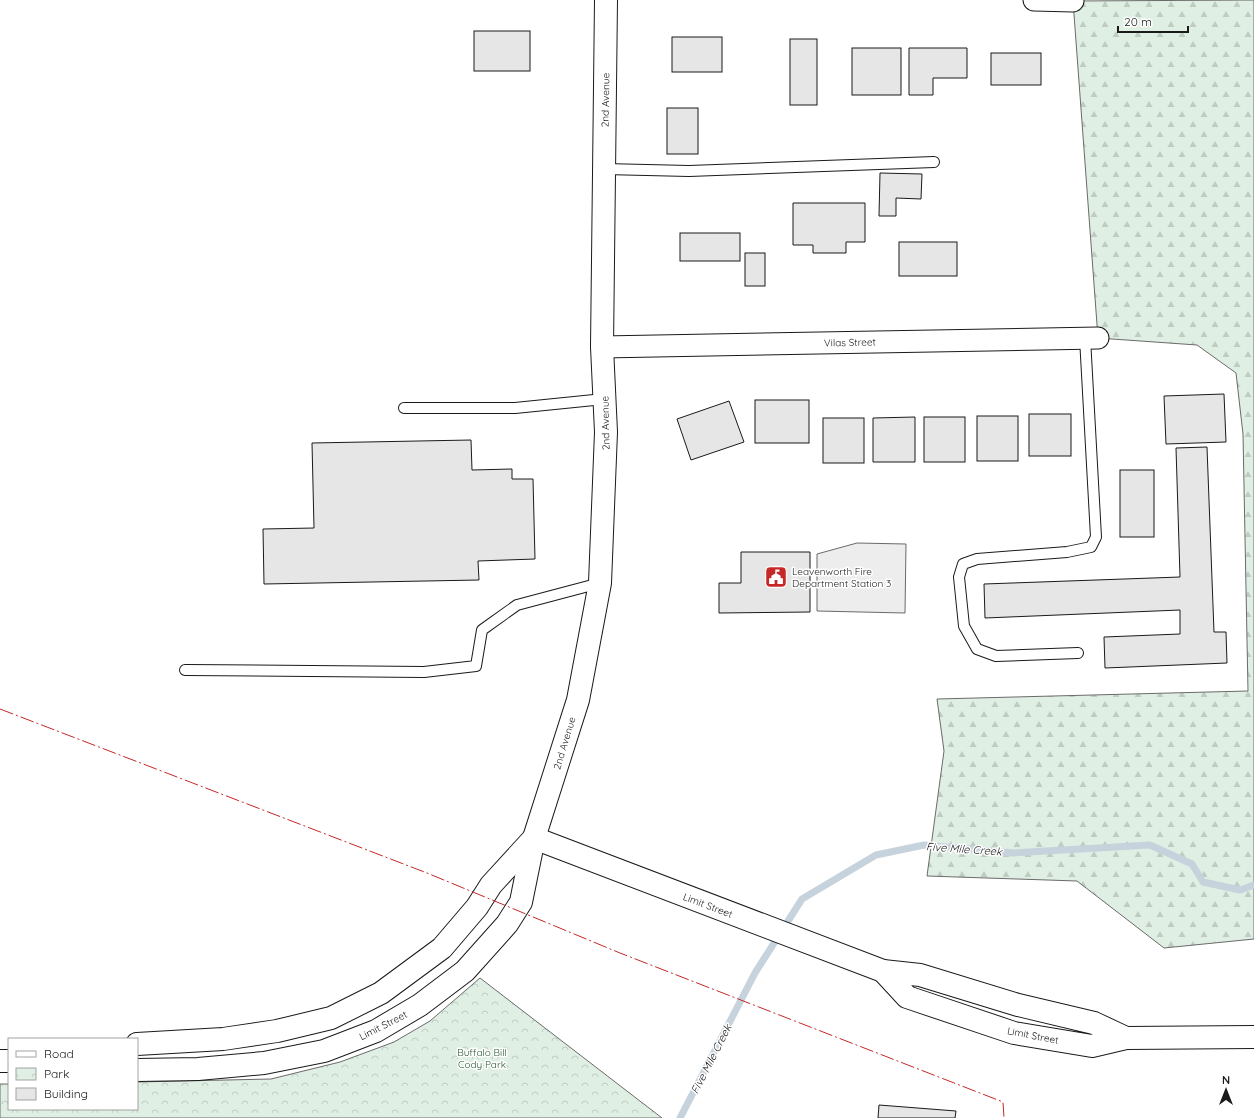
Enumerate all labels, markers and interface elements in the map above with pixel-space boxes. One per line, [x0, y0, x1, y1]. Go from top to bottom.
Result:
scale bar [1118, 8, 1188, 34]
text: 20 m [1124, 14, 1152, 29]
street label: 2nd Avenue [599, 72, 612, 127]
street label: Vilas Street [824, 336, 877, 349]
street label: 2nd Avenue [599, 395, 612, 450]
public building icon: Leavenworth Fire Department Station 3 [763, 564, 789, 590]
place label: Leavenworth Fire Department Station 3 [792, 565, 891, 590]
street label: 2nd Avenue [550, 715, 579, 771]
water label: Five Mile Creek [926, 839, 1004, 859]
street label: Limit Street [681, 890, 735, 921]
street label: Limit Street [357, 1008, 410, 1043]
water label: Five Mile Creek [687, 1021, 735, 1096]
street label: Limit Street [1006, 1024, 1060, 1047]
legend [8, 1038, 138, 1110]
text: Road [44, 1046, 74, 1061]
park label: Buffalo Bill Cody Park [457, 1046, 507, 1071]
text: Park [44, 1066, 69, 1081]
north arrow [1206, 1070, 1246, 1110]
text: N [1222, 1073, 1230, 1087]
text: Building [44, 1086, 88, 1101]

